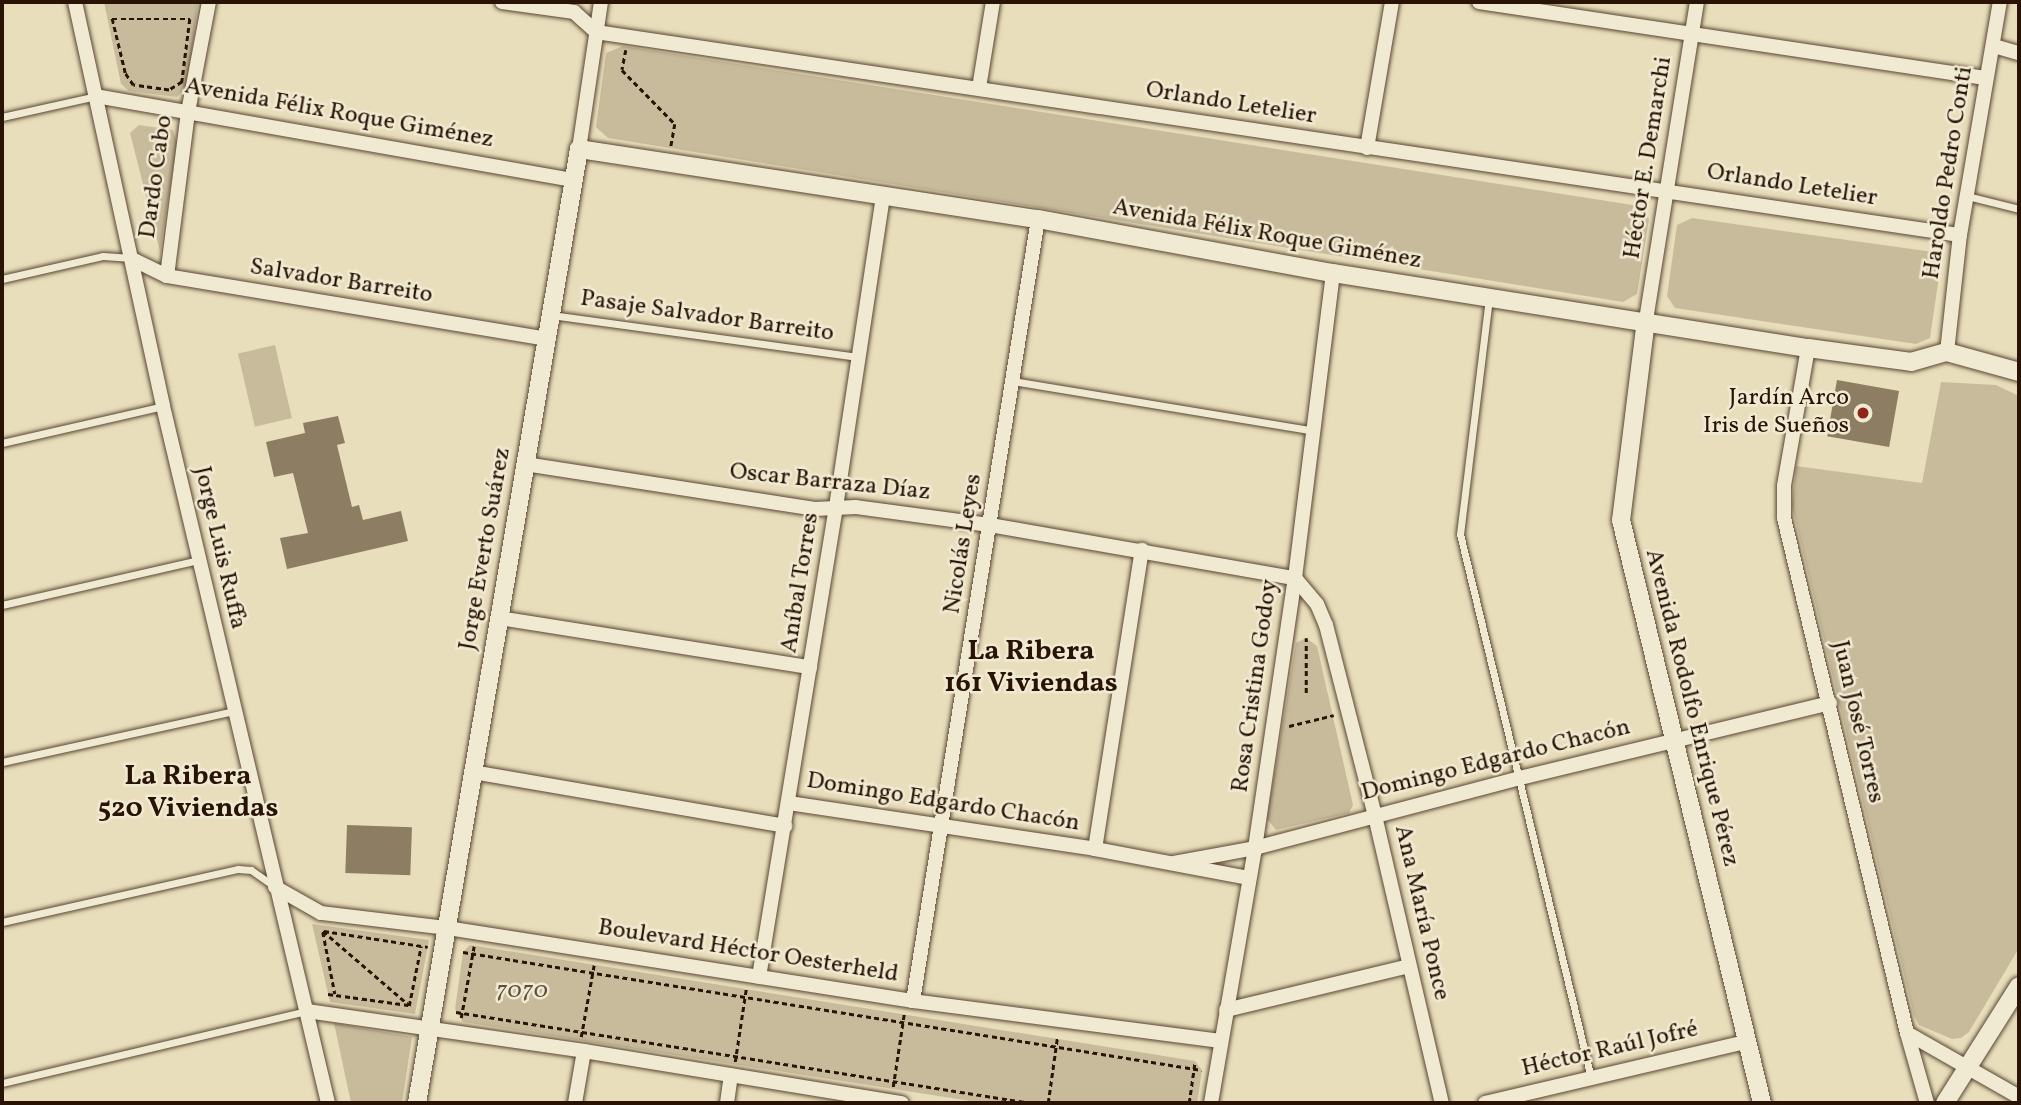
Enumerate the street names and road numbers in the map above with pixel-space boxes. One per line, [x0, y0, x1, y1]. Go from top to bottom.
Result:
street label: Héctor E. Demarchi [1619, 55, 1679, 261]
street label: Haroldo Pedro Conti [1918, 64, 1980, 282]
street label: Avenida Félix Roque Giménez [182, 73, 496, 155]
street label: Orlando Letelier [1144, 76, 1318, 132]
street label: Dardo Cabo [134, 114, 180, 240]
street label: Orlando Letelier [1705, 158, 1879, 214]
street label: Avenida Félix Roque Giménez [1110, 194, 1424, 276]
street label: Salvador Barreito [248, 253, 434, 311]
street label: Pasaje Salvador Barreito [578, 285, 836, 349]
street label: Jorge Everto Suárez [454, 445, 518, 653]
street label: Oscar Barraza Díaz [728, 458, 932, 508]
street label: Jorge Luis Ruffa [186, 464, 252, 632]
street label: Nicolás Leyes [939, 472, 989, 616]
street label: Aníbal Torres [776, 510, 826, 656]
street label: Avenida Rodolfo Enrique Pérez [1638, 546, 1744, 870]
street label: Rosa Cristina Godoy [1227, 578, 1285, 794]
street label: Juan José Torres [1824, 638, 1890, 806]
street label: Domingo Edgardo Chacón [1359, 714, 1633, 808]
street label: Domingo Edgardo Chacón [804, 767, 1082, 839]
street label: Ana María Ponce [1387, 823, 1455, 1003]
street label: Boulevard Héctor Oesterheld [596, 914, 900, 990]
street label: Héctor Raúl Jofré [1519, 1016, 1701, 1084]

